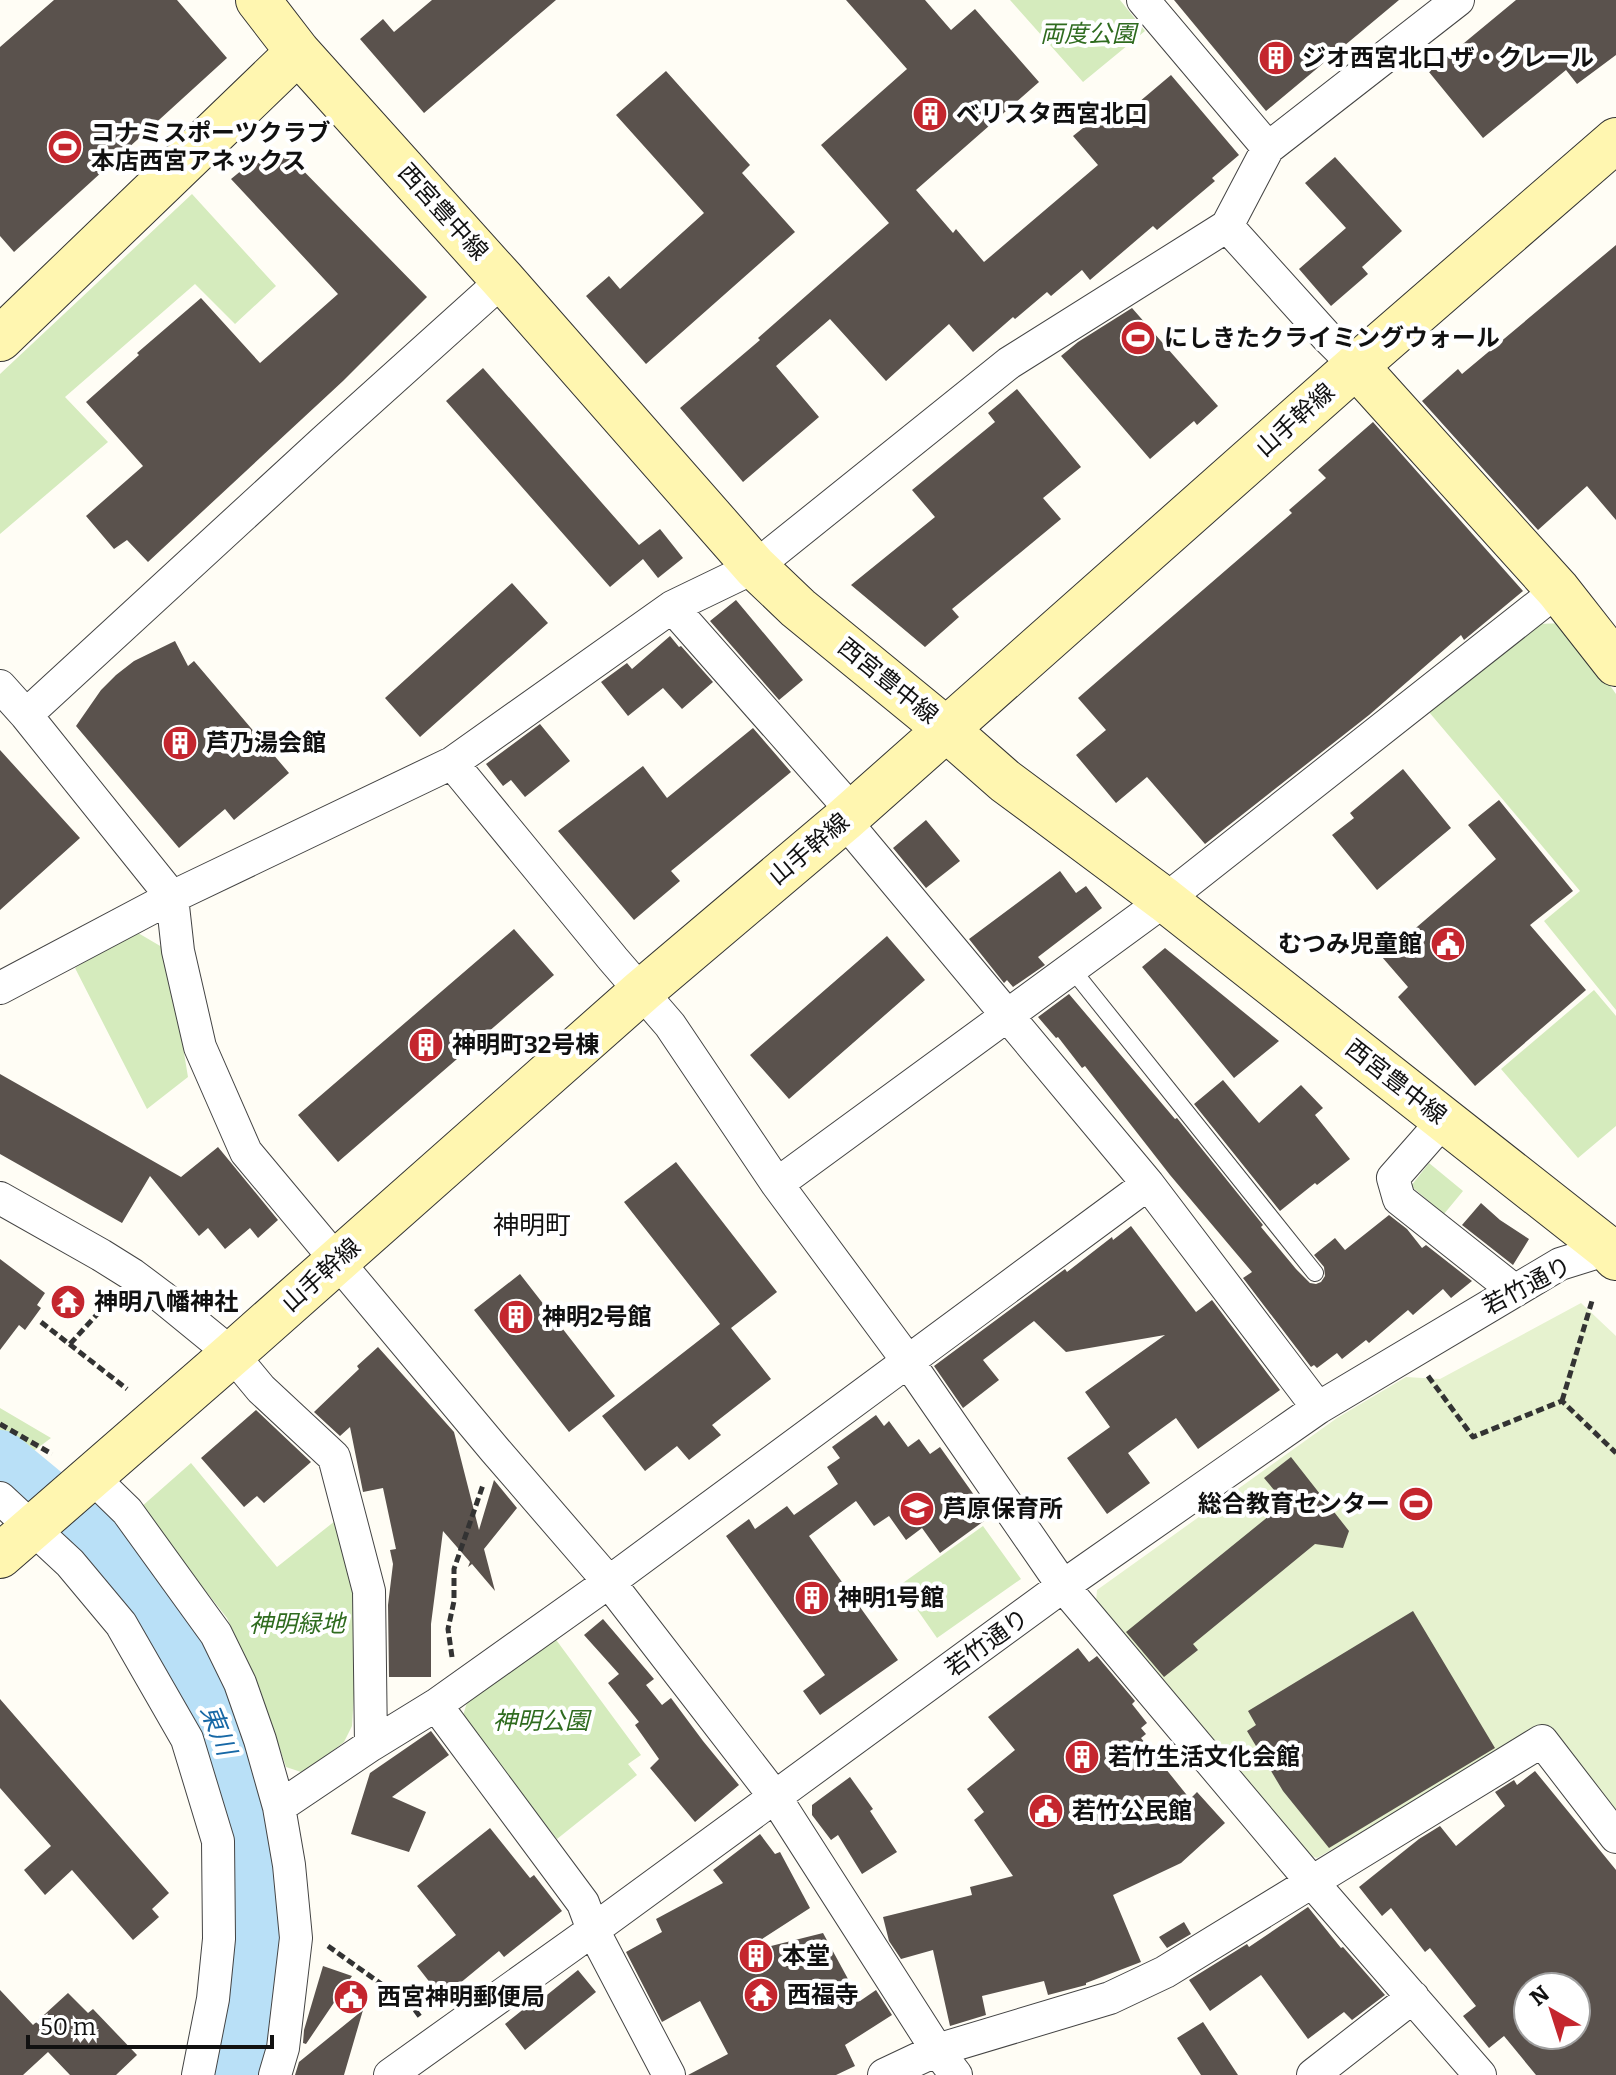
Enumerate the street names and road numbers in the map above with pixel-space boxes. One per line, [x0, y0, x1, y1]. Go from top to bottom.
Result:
street label: 西宮豊中線 [392, 158, 494, 266]
street label: 山手幹線 [1250, 377, 1340, 463]
street label: 西宮豊中線 [833, 632, 943, 730]
street label: 山手幹線 [763, 807, 855, 891]
street label: 西宮豊中線 [1340, 1034, 1452, 1130]
street label: 山手幹線 [276, 1232, 366, 1318]
street label: 若竹通り [1478, 1251, 1576, 1321]
street label: 若竹通り [940, 1603, 1034, 1683]

